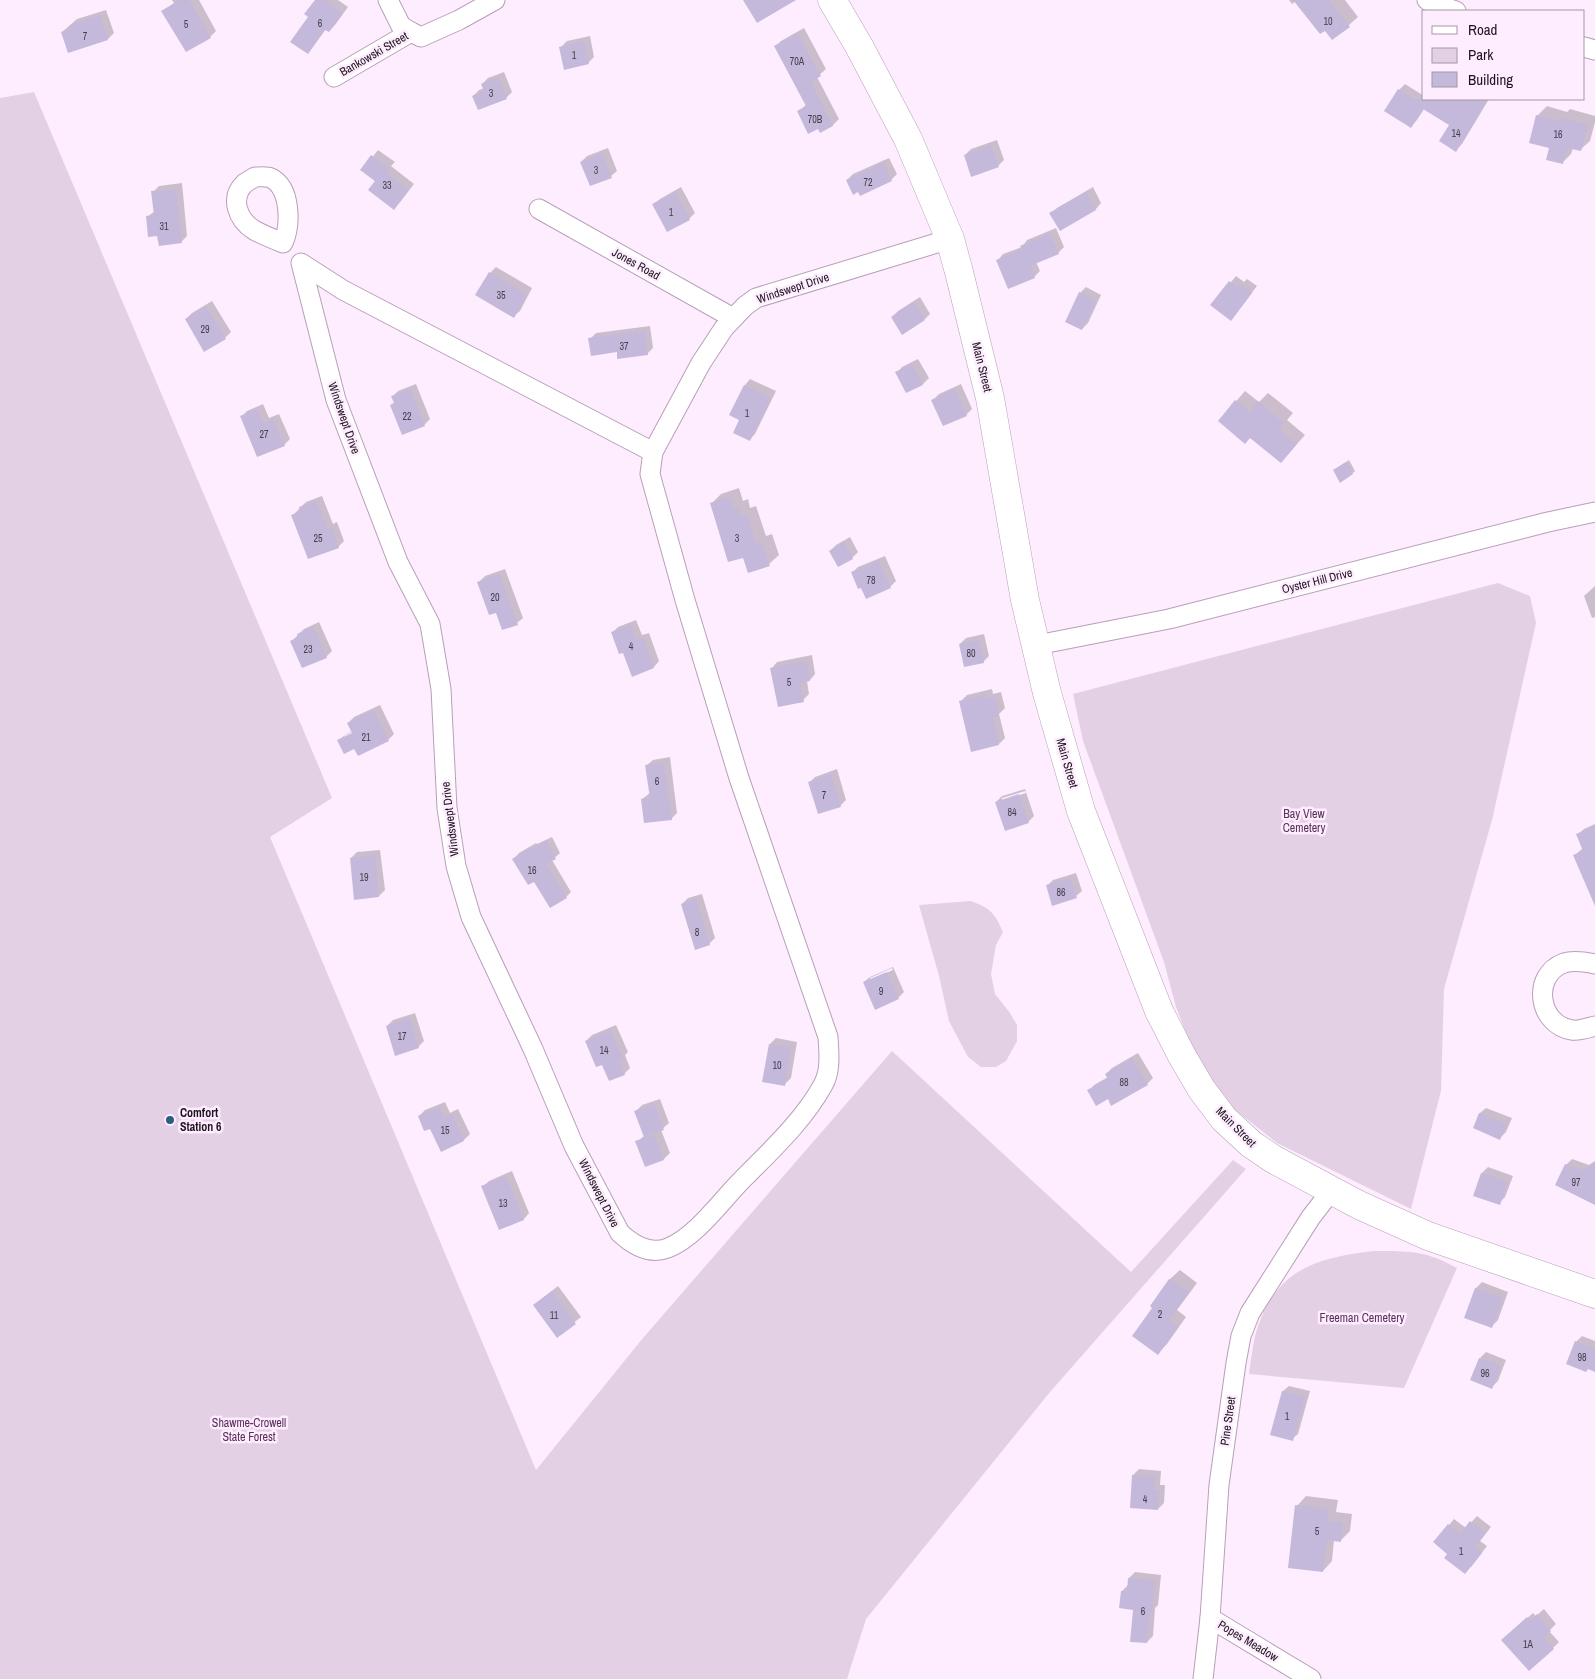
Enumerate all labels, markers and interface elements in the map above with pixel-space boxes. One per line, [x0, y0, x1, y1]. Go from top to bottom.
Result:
legend [1422, 10, 1585, 100]
house number: 10 [1323, 15, 1333, 28]
house number: 6 [318, 17, 323, 30]
house number: 5 [184, 18, 189, 31]
text: Road [1468, 19, 1497, 40]
street label: Bankowski Street [337, 28, 411, 80]
house number: 7 [83, 30, 88, 43]
text: Park [1468, 44, 1494, 65]
house number: 1 [572, 49, 577, 62]
house number: 70A [790, 55, 805, 68]
text: Building [1468, 69, 1513, 90]
house number: 3 [489, 87, 494, 100]
house number: 70B [808, 113, 823, 126]
house number: 14 [1451, 127, 1461, 140]
house number: 16 [1553, 128, 1563, 141]
house number: 3 [594, 164, 599, 177]
house number: 72 [863, 176, 873, 189]
house number: 33 [382, 179, 392, 192]
house number: 1 [669, 206, 674, 219]
house number: 31 [159, 220, 169, 233]
street label: Jones Road [609, 244, 663, 284]
street label: Windswept Drive [755, 269, 831, 307]
house number: 35 [496, 289, 506, 302]
house number: 29 [200, 323, 210, 336]
house number: 37 [619, 340, 629, 353]
street label: Main Street [968, 340, 996, 394]
street label: Windswept Drive [324, 380, 364, 456]
house number: 1 [745, 407, 750, 420]
house number: 22 [402, 410, 412, 423]
house number: 27 [259, 428, 269, 441]
house number: 25 [313, 532, 323, 545]
house number: 3 [735, 532, 740, 545]
street label: Oyster Hill Drive [1280, 565, 1354, 597]
house number: 78 [866, 574, 876, 587]
house number: 20 [490, 591, 500, 604]
house number: 4 [629, 640, 634, 653]
house number: 23 [303, 643, 313, 656]
house number: 80 [966, 647, 976, 660]
house number: 5 [787, 676, 792, 689]
house number: 21 [361, 731, 371, 744]
street label: Main Street [1052, 736, 1082, 790]
house number: 6 [655, 775, 660, 788]
street label: Windswept Drive [437, 781, 463, 857]
house number: 7 [822, 789, 827, 802]
house number: 84 [1007, 806, 1017, 819]
park label: Bay View Cemetery [1283, 806, 1326, 836]
house number: 16 [527, 864, 537, 877]
house number: 19 [359, 871, 369, 884]
house number: 86 [1056, 886, 1066, 899]
house number: 8 [695, 926, 700, 939]
house number: 9 [879, 985, 884, 998]
house number: 17 [397, 1030, 407, 1043]
house number: 14 [599, 1044, 609, 1057]
house number: 10 [772, 1059, 782, 1072]
house number: 88 [1119, 1076, 1129, 1089]
street label: Main Street [1212, 1103, 1260, 1151]
place label: Comfort Station 6 [180, 1105, 222, 1135]
marker: Comfort Station 6 [164, 1114, 176, 1126]
house number: 15 [440, 1124, 450, 1137]
street label: Windswept Drive [575, 1156, 623, 1230]
house number: 97 [1571, 1176, 1581, 1189]
house number: 13 [498, 1197, 508, 1210]
house number: 2 [1158, 1308, 1163, 1321]
house number: 11 [550, 1309, 559, 1322]
park label: Freeman Cemetery [1320, 1310, 1404, 1326]
house number: 98 [1577, 1351, 1587, 1364]
house number: 96 [1480, 1367, 1490, 1380]
street label: Pine Street [1217, 1395, 1239, 1446]
house number: 1 [1285, 1410, 1290, 1423]
park label: Shawme-Crowell State Forest [212, 1415, 286, 1445]
house number: 4 [1143, 1493, 1148, 1506]
house number: 5 [1315, 1525, 1320, 1538]
house number: 1 [1459, 1545, 1464, 1558]
house number: 6 [1141, 1605, 1146, 1618]
street label: Popes Meadow [1215, 1617, 1282, 1666]
house number: 1A [1523, 1638, 1534, 1651]

